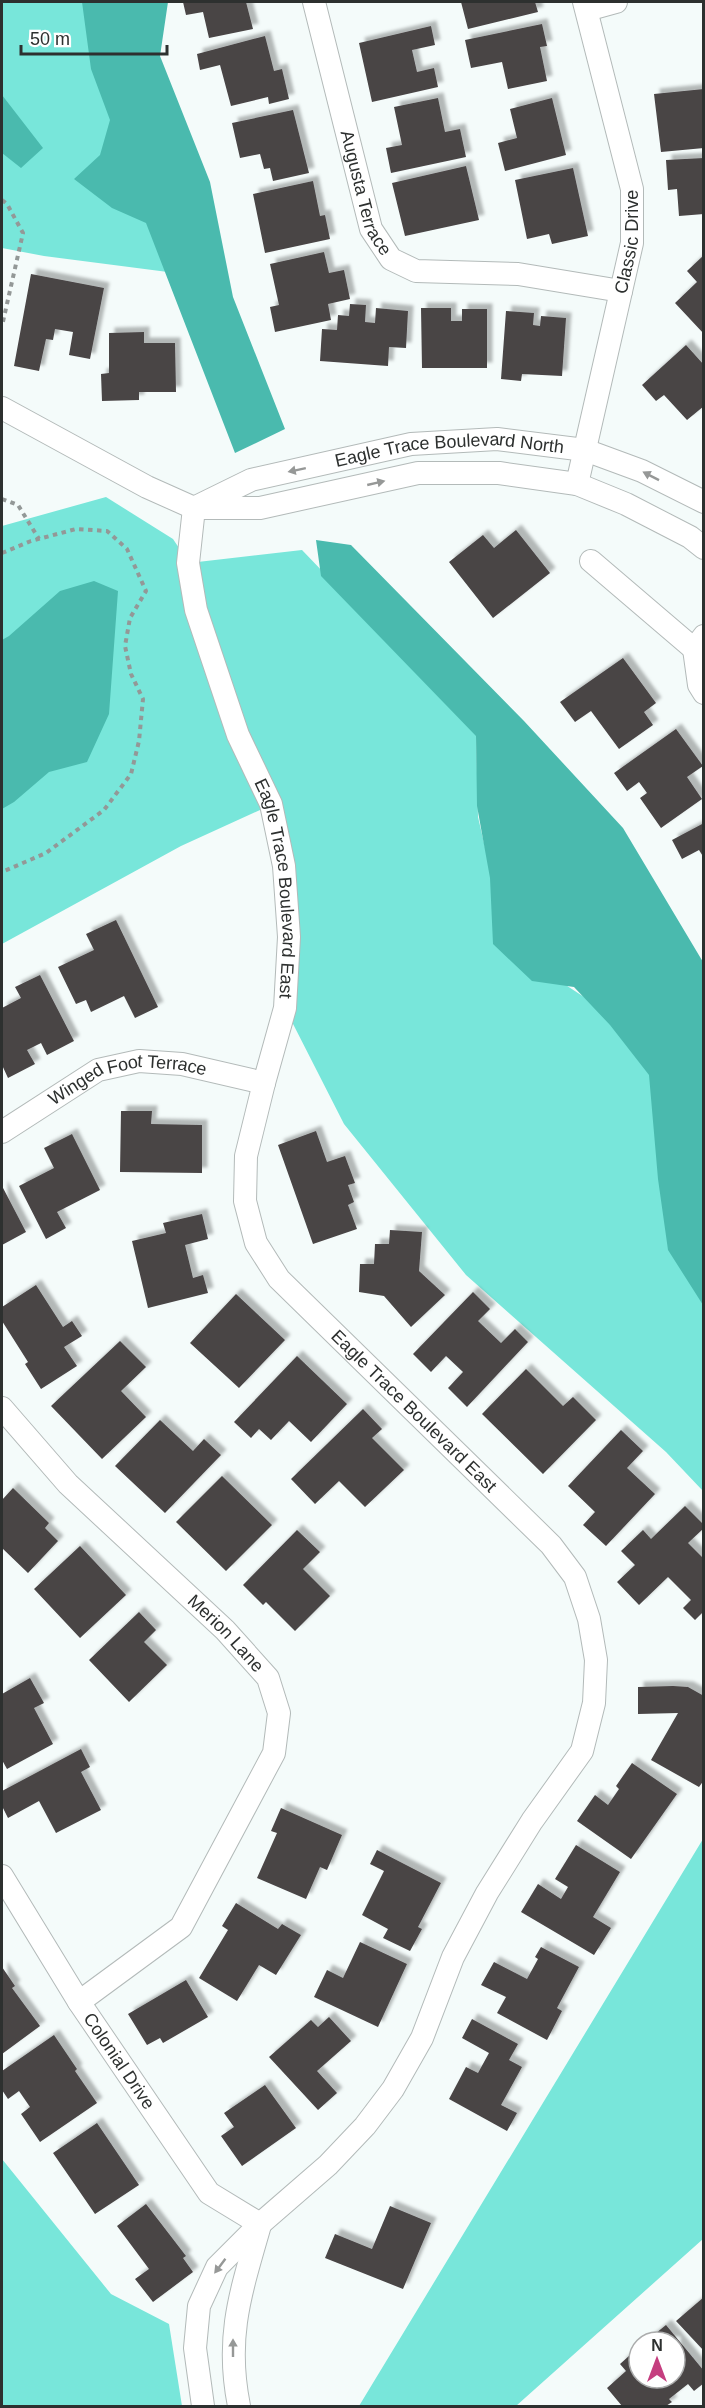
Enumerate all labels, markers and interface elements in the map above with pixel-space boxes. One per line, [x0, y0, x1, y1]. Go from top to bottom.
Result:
scale bar [21, 18, 166, 56]
text: 50 m [30, 29, 70, 49]
street label: Augusta Terrace [337, 128, 396, 259]
street label: Classic Drive [611, 190, 642, 296]
street label: Eagle Trace Boulevard North [333, 429, 565, 471]
one-way arrow [287, 466, 306, 475]
one-way arrow [643, 471, 660, 480]
one-way arrow [367, 478, 386, 487]
street label: Eagle Trace Boulevard East [250, 775, 299, 999]
street label: Winged Foot Terrace [45, 1051, 209, 1109]
street label: Eagle Trace Boulevard East [327, 1326, 501, 1496]
street label: Merion Lane [184, 1591, 268, 1676]
street label: Colonial Drive [79, 2009, 159, 2113]
one-way arrow [214, 2258, 226, 2274]
north arrow [627, 2330, 687, 2390]
text: N [651, 2337, 663, 2354]
one-way arrow [228, 2339, 238, 2358]

